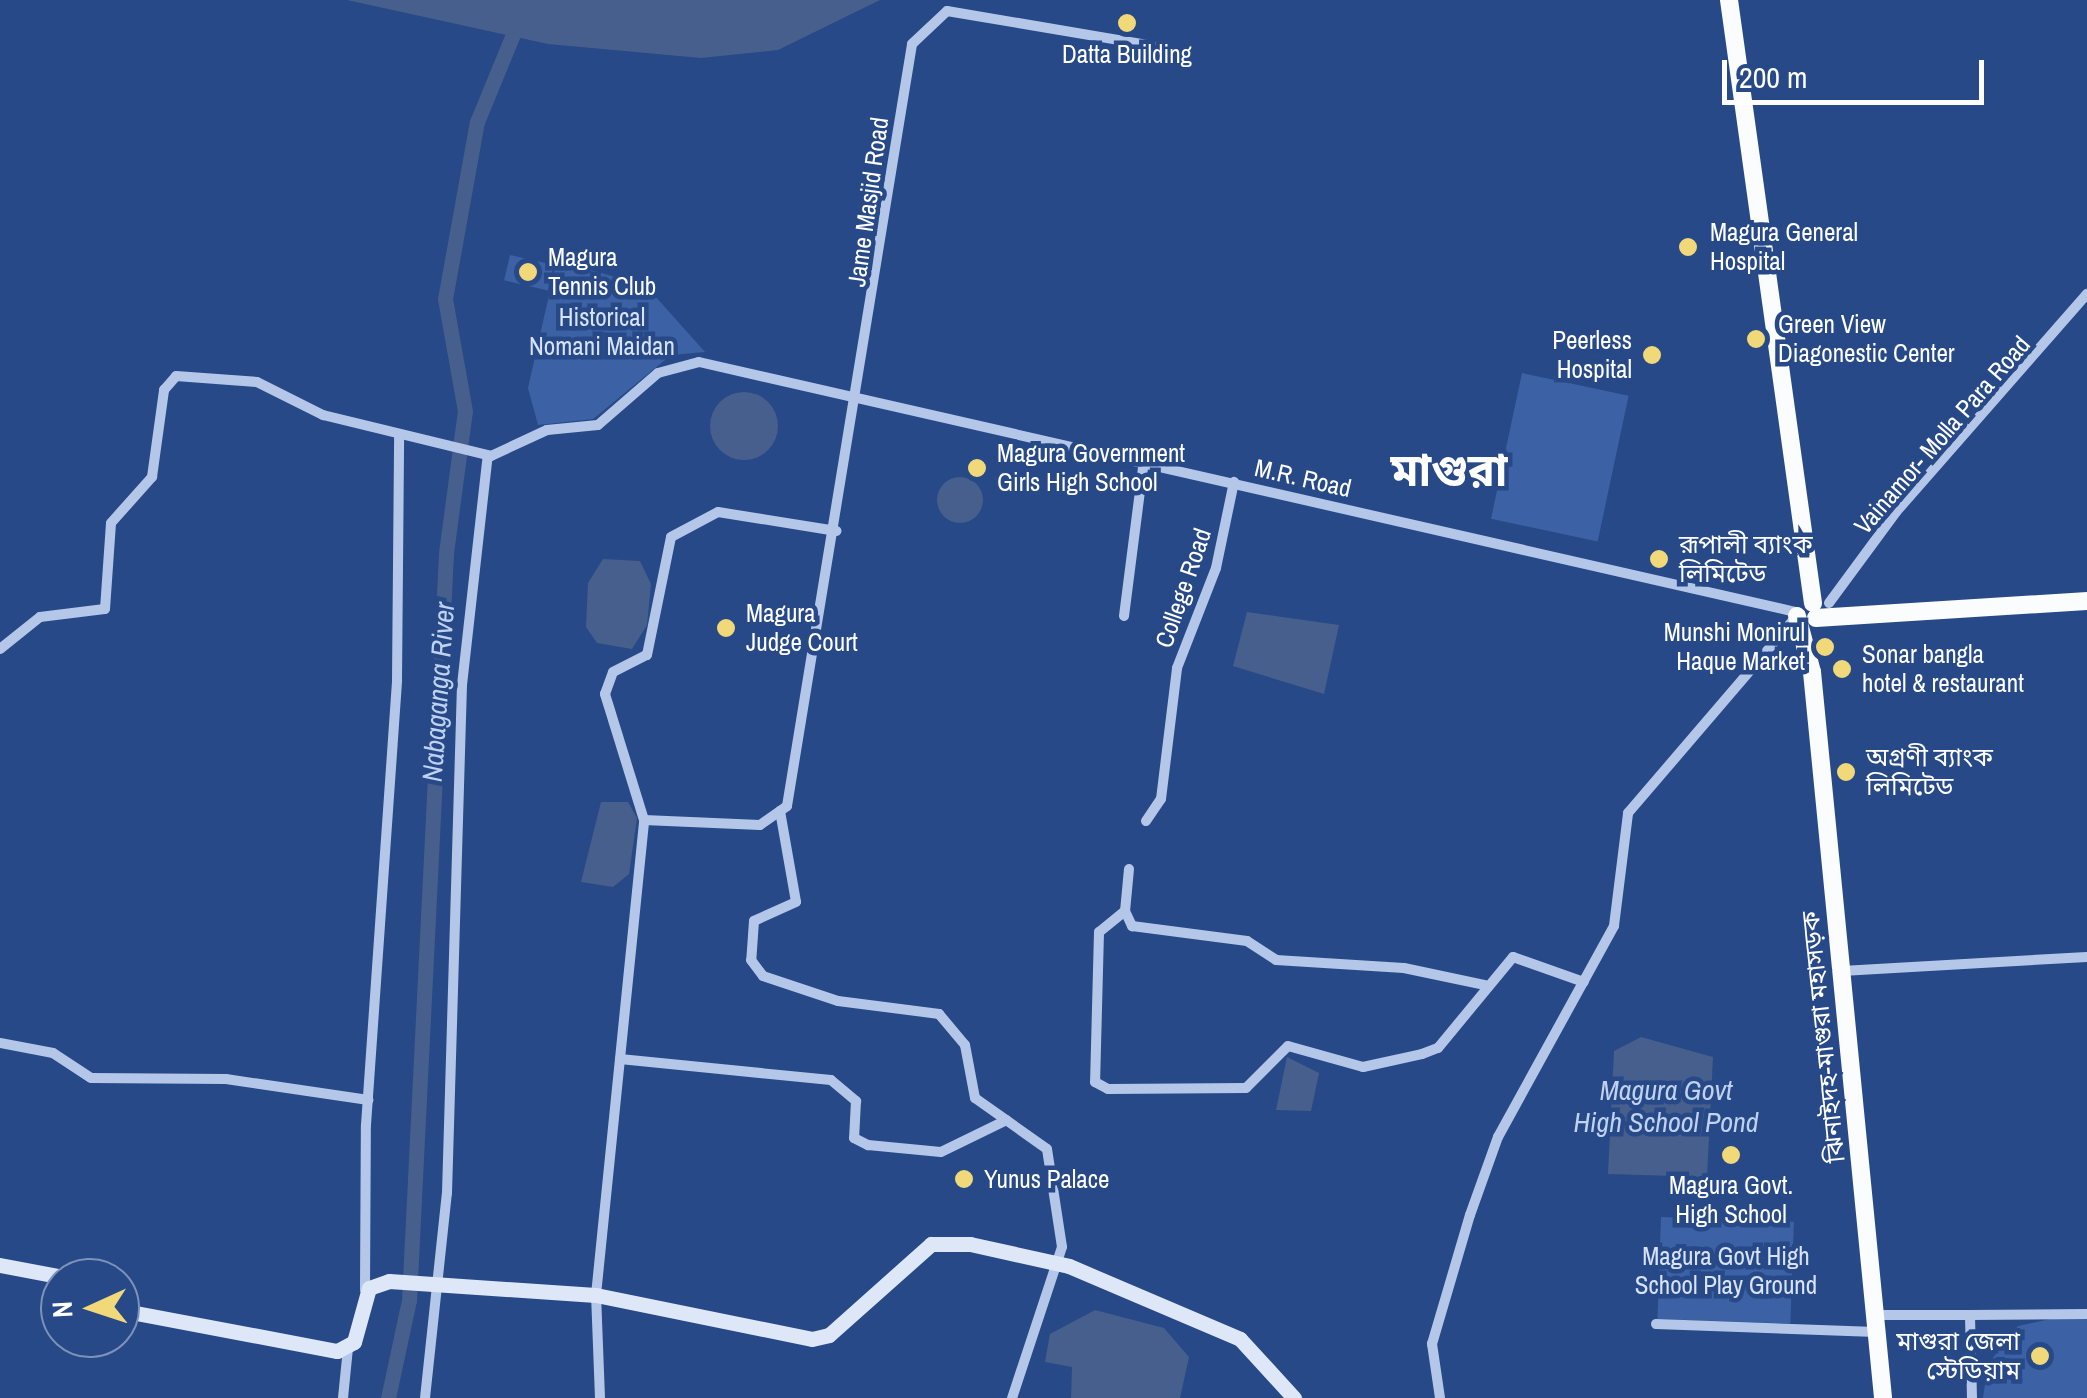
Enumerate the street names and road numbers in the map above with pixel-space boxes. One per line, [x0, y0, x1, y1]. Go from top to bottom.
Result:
street label: Jame Masjid Road [841, 115, 895, 289]
street label: Vainamor- Molla Para Road [1848, 330, 2036, 540]
street label: M.R. Road [1252, 452, 1354, 504]
street label: College Road [1149, 524, 1217, 652]
street label: ঝিনাইদহ-মাগুরা মহাসড়ক [1795, 910, 1851, 1164]

